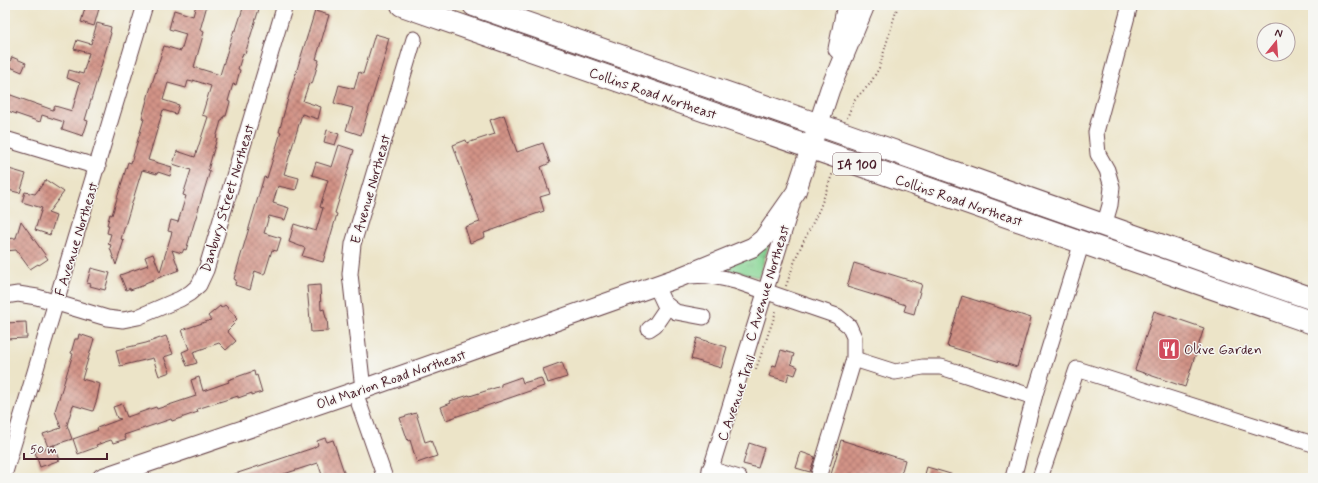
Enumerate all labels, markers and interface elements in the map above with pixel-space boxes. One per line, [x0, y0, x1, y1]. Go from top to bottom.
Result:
north arrow [1256, 22, 1296, 62]
text: N [1273, 26, 1284, 41]
street label: Collins Road Northeast [587, 64, 719, 124]
street label: Danbury Street Northeast [197, 122, 259, 275]
street label: E Avenue Northeast [347, 132, 395, 246]
road number: IA 100 [833, 153, 881, 175]
street label: Collins Road Northeast [893, 171, 1025, 231]
street label: F Avenue Northeast [51, 180, 103, 299]
street label: C Avenue Northeast [742, 223, 794, 344]
restaurant icon: Olive Garden [1156, 336, 1182, 362]
place label: Olive Garden [1184, 341, 1262, 359]
street label: Old Marion Road Northeast [314, 346, 469, 414]
street label: C Avenue Trail [714, 353, 760, 444]
scale bar [24, 435, 107, 461]
text: 50 m [30, 442, 57, 458]

